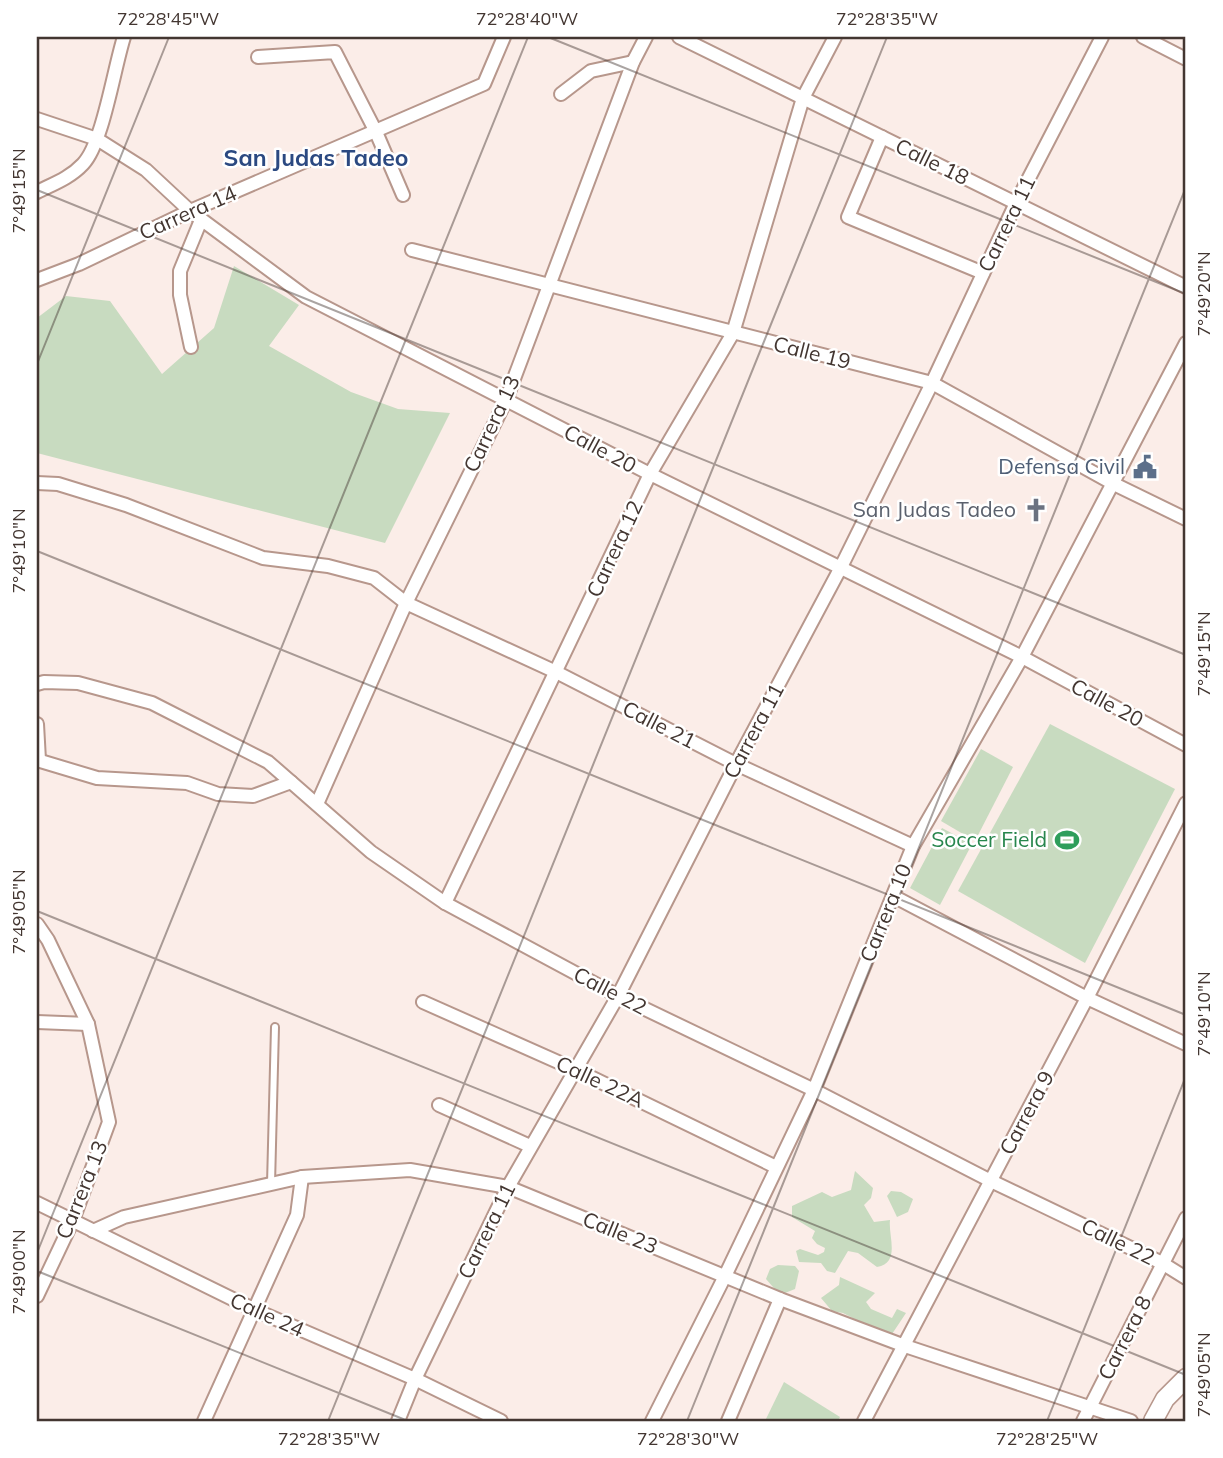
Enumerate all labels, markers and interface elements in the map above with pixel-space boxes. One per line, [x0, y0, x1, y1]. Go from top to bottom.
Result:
text: 72°28'45"W [117, 7, 219, 30]
text: 72°28'40"W [476, 7, 578, 30]
text: 72°28'35"W [836, 7, 938, 30]
street label: Calle 18 [891, 132, 974, 190]
district label: San Judas Tadeo [224, 143, 408, 172]
text: 7°49'15"N [7, 148, 30, 234]
street label: Carrera 11 [972, 171, 1041, 276]
street label: Carrera 14 [135, 179, 241, 245]
text: 7°49'20"N [1192, 251, 1215, 337]
street label: Calle 19 [771, 330, 854, 374]
street label: Carrera 13 [457, 371, 525, 476]
street label: Calle 20 [560, 418, 641, 478]
place label: Defensa Civil [998, 453, 1125, 479]
public building icon: Defensa Civil [1131, 453, 1159, 481]
street label: Carrera 12 [580, 496, 648, 601]
place label: San Judas Tadeo [853, 496, 1016, 522]
church icon: San Judas Tadeo [1022, 496, 1050, 524]
text: 7°49'10"N [7, 508, 30, 594]
text: 7°49'15"N [1192, 611, 1215, 697]
street label: Calle 20 [1067, 672, 1148, 732]
street label: Carrera 11 [717, 679, 789, 783]
street label: Calle 21 [618, 695, 700, 754]
place label: Soccer Field [931, 826, 1047, 852]
sports icon: Soccer Field [1053, 826, 1081, 854]
street label: Carrera 10 [854, 860, 917, 966]
text: 7°49'05"N [7, 869, 30, 955]
street label: Calle 22 [569, 961, 651, 1020]
text: 7°49'10"N [1192, 971, 1215, 1057]
street label: Calle 22A [552, 1049, 649, 1113]
street label: Carrera 9 [993, 1066, 1059, 1159]
street label: Carrera 13 [50, 1137, 113, 1243]
street label: Carrera 11 [452, 1178, 521, 1283]
street label: Calle 23 [579, 1205, 662, 1259]
street label: Calle 22 [1077, 1212, 1160, 1270]
text: 7°49'00"N [7, 1229, 30, 1315]
street label: Calle 24 [226, 1286, 309, 1342]
street label: Carrera 8 [1092, 1291, 1156, 1384]
text: 7°49'05"N [1192, 1332, 1215, 1418]
text: 72°28'35"W [278, 1427, 380, 1450]
text: 72°28'30"W [637, 1427, 739, 1450]
text: 72°28'25"W [996, 1427, 1098, 1450]

